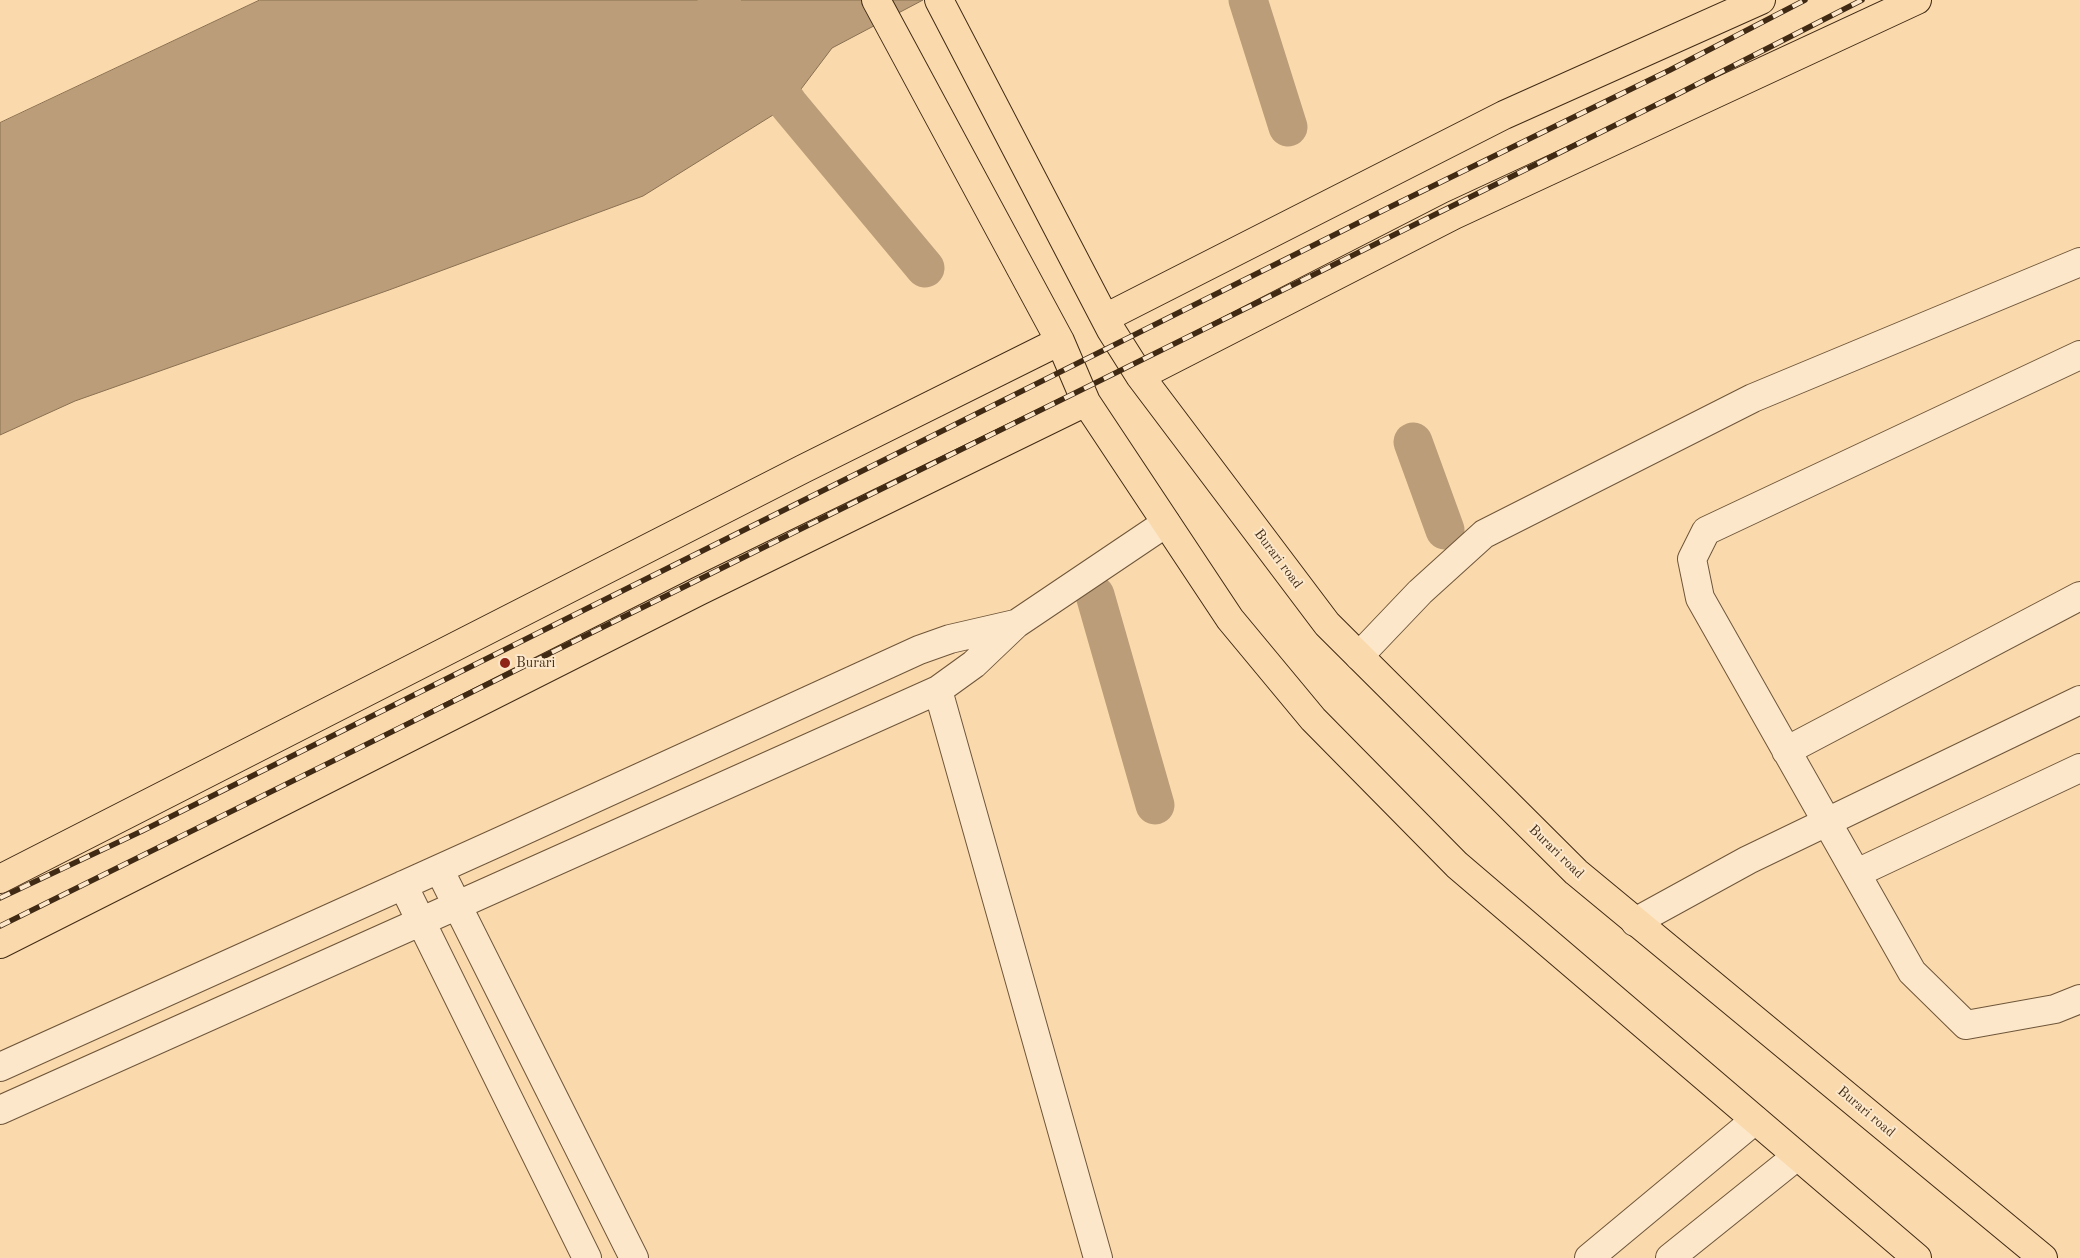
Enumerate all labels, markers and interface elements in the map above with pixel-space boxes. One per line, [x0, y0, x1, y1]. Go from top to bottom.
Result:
street label: Burari road [1250, 526, 1306, 592]
place label: Burari [516, 655, 555, 671]
marker: Burari [498, 656, 512, 670]
street label: Burari road [1525, 822, 1587, 882]
street label: Burari road [1834, 1083, 1898, 1141]

